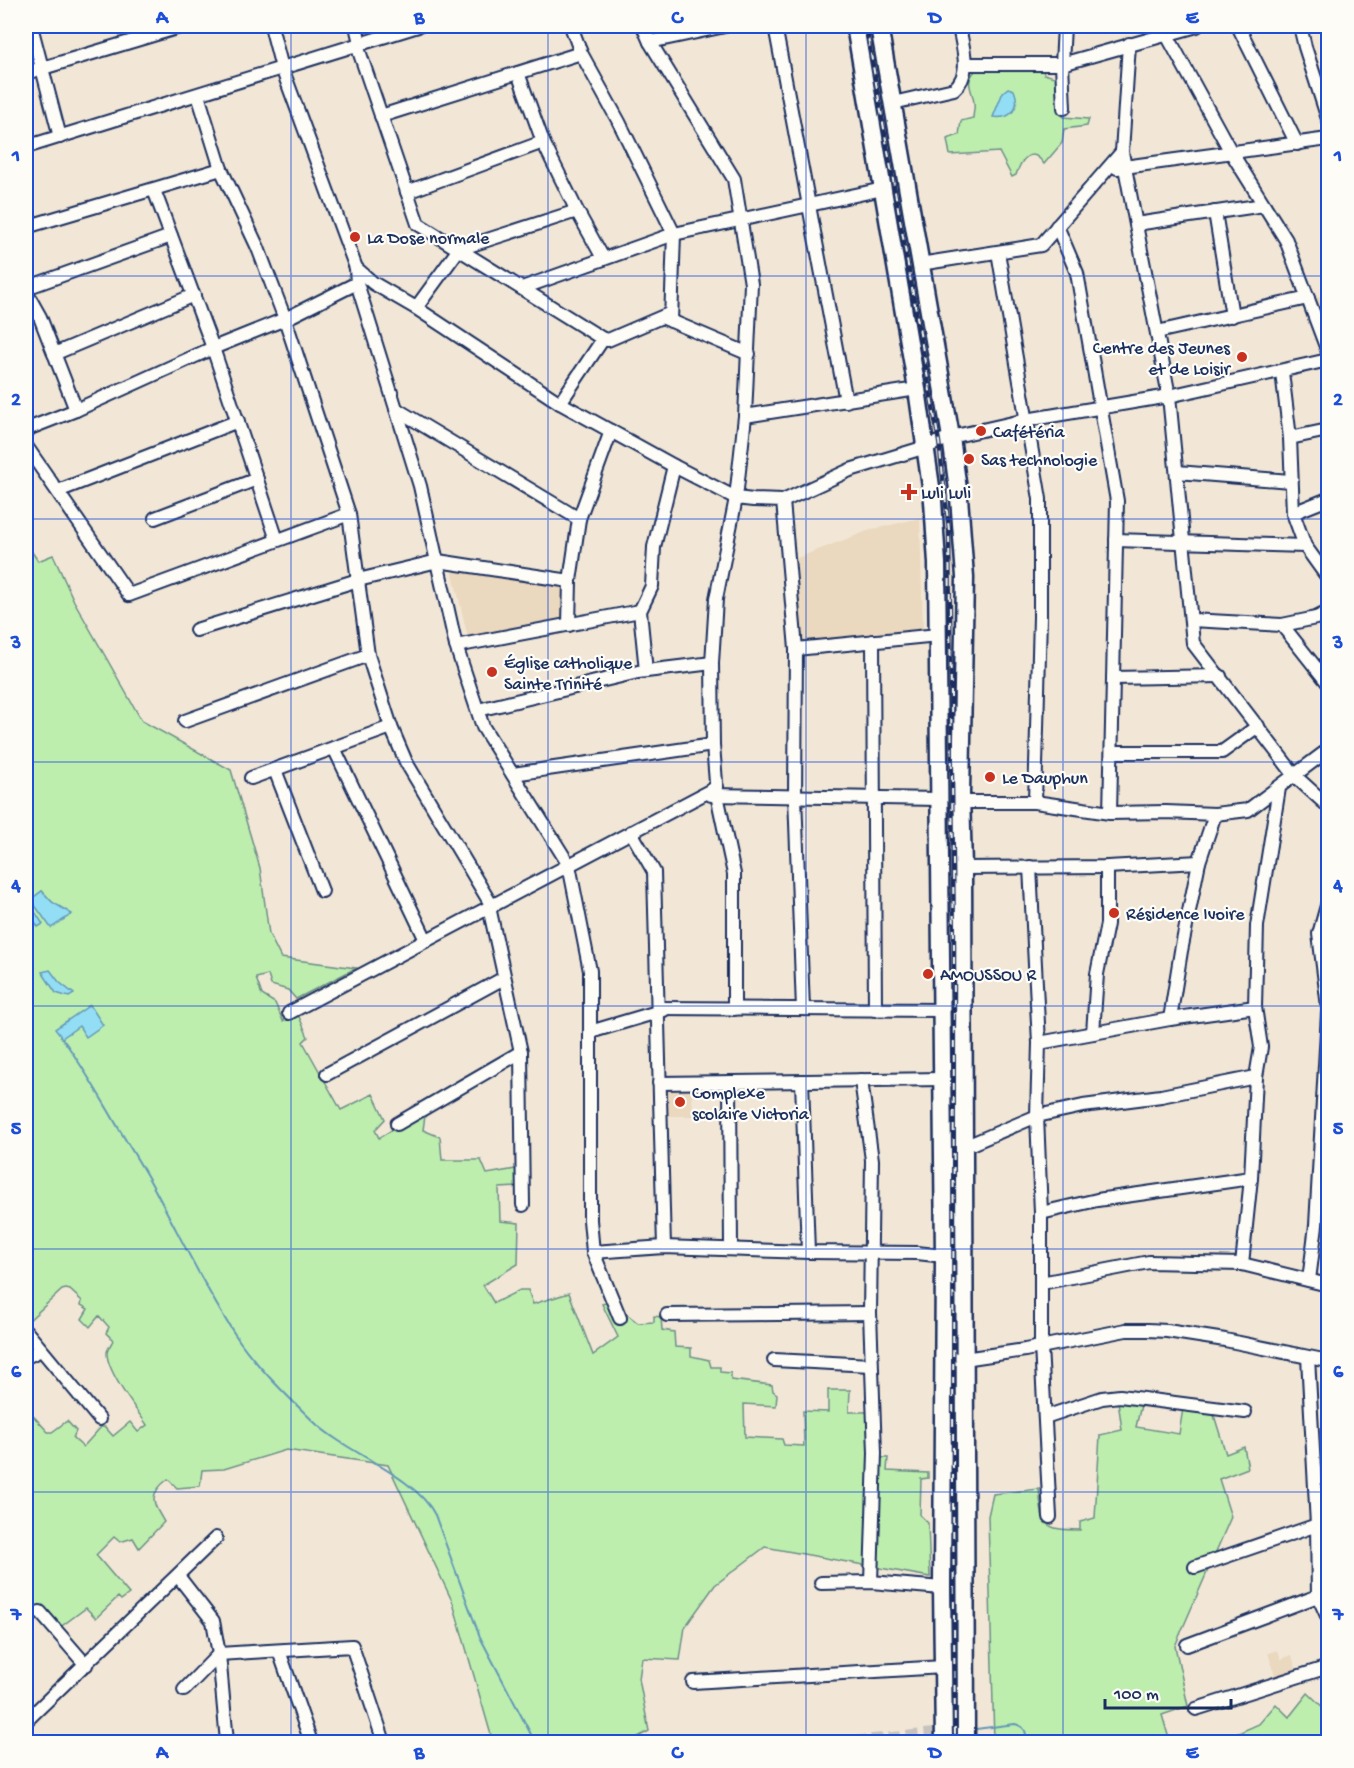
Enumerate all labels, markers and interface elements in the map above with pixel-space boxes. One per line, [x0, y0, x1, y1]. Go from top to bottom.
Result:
text: A [155, 8, 170, 31]
text: B [413, 8, 425, 31]
text: C [671, 8, 685, 31]
text: D [926, 8, 942, 31]
text: E [1186, 8, 1200, 31]
text: 1 [11, 146, 20, 169]
text: 1 [1333, 146, 1342, 169]
place label: La Dose normale [367, 229, 490, 250]
marker: La Dose normale [348, 230, 362, 244]
place label: Centre des Jeunes et de Loisir [1093, 339, 1232, 381]
marker: Centre des Jeunes et de Loisir [1235, 350, 1249, 364]
text: 2 [11, 390, 21, 413]
text: 2 [1333, 390, 1343, 413]
place label: Cafétéria [993, 423, 1065, 444]
marker: Cafétéria [974, 424, 988, 438]
place label: Sas technologie [981, 451, 1098, 472]
marker: Sas technologie [962, 452, 976, 466]
place label: Luli Luli [921, 484, 971, 505]
marker: Luli Luli [902, 485, 916, 499]
text: 3 [10, 633, 21, 656]
text: 3 [1332, 633, 1343, 656]
place label: Église catholique Sainte Trinité [504, 654, 633, 696]
marker: Église catholique Sainte Trinité [485, 665, 499, 679]
place label: Le Dauphun [1002, 769, 1088, 790]
marker: Le Dauphun [983, 770, 997, 784]
text: 4 [10, 876, 21, 899]
text: 4 [1332, 876, 1343, 899]
place label: Résidence Ivoire [1126, 905, 1245, 926]
marker: Résidence Ivoire [1107, 906, 1121, 920]
place label: AMOUSSOU R [940, 966, 1037, 987]
marker: AMOUSSOU R [921, 967, 935, 981]
place label: Complexe scolaire Victoria [692, 1084, 810, 1126]
marker: Complexe scolaire Victoria [673, 1095, 687, 1109]
text: 5 [11, 1119, 22, 1142]
text: 5 [1333, 1119, 1344, 1142]
text: 6 [11, 1362, 22, 1385]
text: 6 [1333, 1362, 1344, 1385]
text: 7 [10, 1605, 23, 1628]
text: 7 [1332, 1605, 1345, 1628]
scale bar [1105, 1672, 1231, 1710]
text: 100 m [1113, 1685, 1159, 1706]
text: A [155, 1743, 170, 1766]
text: B [413, 1743, 425, 1766]
text: C [671, 1743, 685, 1766]
text: D [926, 1743, 942, 1766]
text: E [1186, 1743, 1200, 1766]

